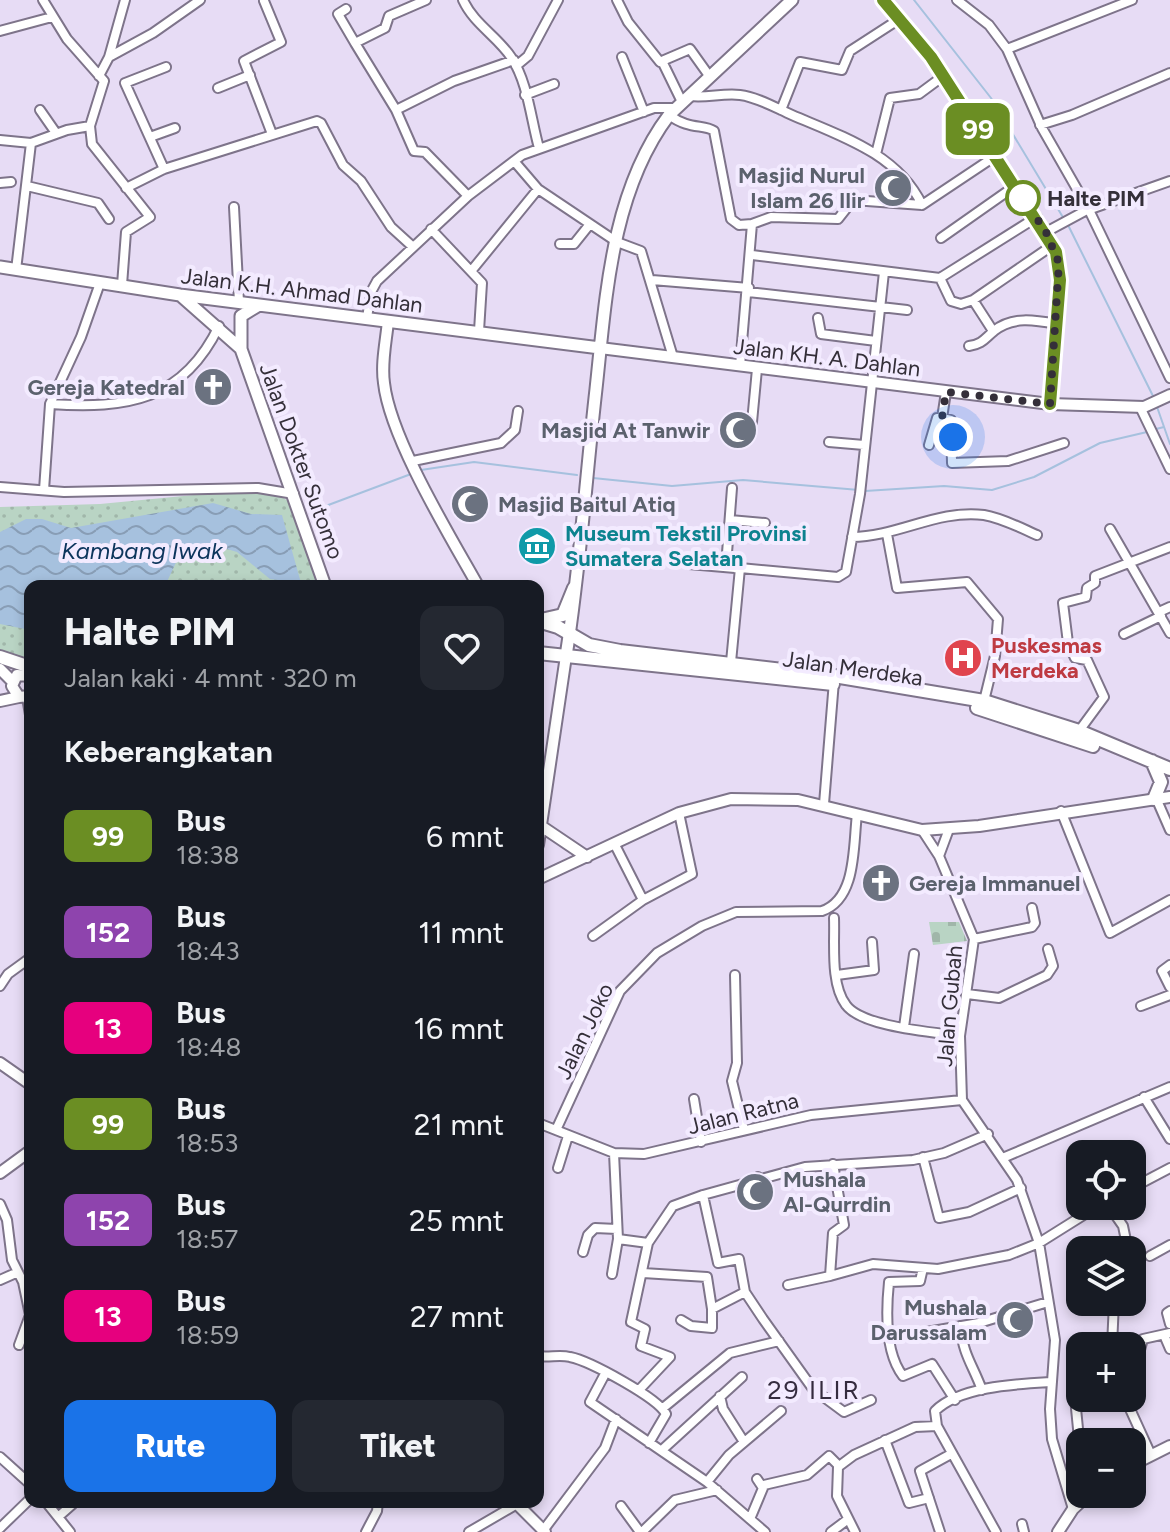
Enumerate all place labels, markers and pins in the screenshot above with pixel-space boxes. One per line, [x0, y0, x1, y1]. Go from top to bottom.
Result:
place label: Masjid Nurul Islam 26 Ilir [738, 162, 866, 214]
mosque icon: Masjid Nurul Islam 26 Ilir [872, 167, 914, 209]
marker: Halte PIM [1006, 181, 1040, 215]
place label: Halte PIM [1047, 185, 1145, 212]
church icon: Gereja Katedral [192, 366, 234, 408]
place label: Gereja Katedral [27, 374, 185, 401]
mosque icon: Masjid At Tanwir [717, 409, 759, 451]
place label: Masjid At Tanwir [541, 417, 711, 444]
mosque icon: Masjid Baitul Atiq [449, 483, 491, 525]
place label: Masjid Baitul Atiq [498, 491, 676, 518]
place label: Museum Tekstil Provinsi Sumatera Selatan [565, 520, 807, 572]
museum icon: Museum Tekstil Provinsi Sumatera Selatan [516, 525, 558, 567]
place label: Puskesmas Merdeka [991, 632, 1102, 684]
hospital icon: Puskesmas Merdeka [942, 637, 984, 679]
church icon: Gereja Immanuel [860, 862, 902, 904]
place label: Gereja Immanuel [909, 870, 1080, 897]
place label: Mushala Al-Qurrdin [783, 1166, 891, 1218]
mosque icon: Mushala Al-Qurrdin [734, 1171, 776, 1213]
place label: Mushala Darussalam [871, 1294, 987, 1346]
mosque icon: Mushala Darussalam [994, 1299, 1036, 1341]

